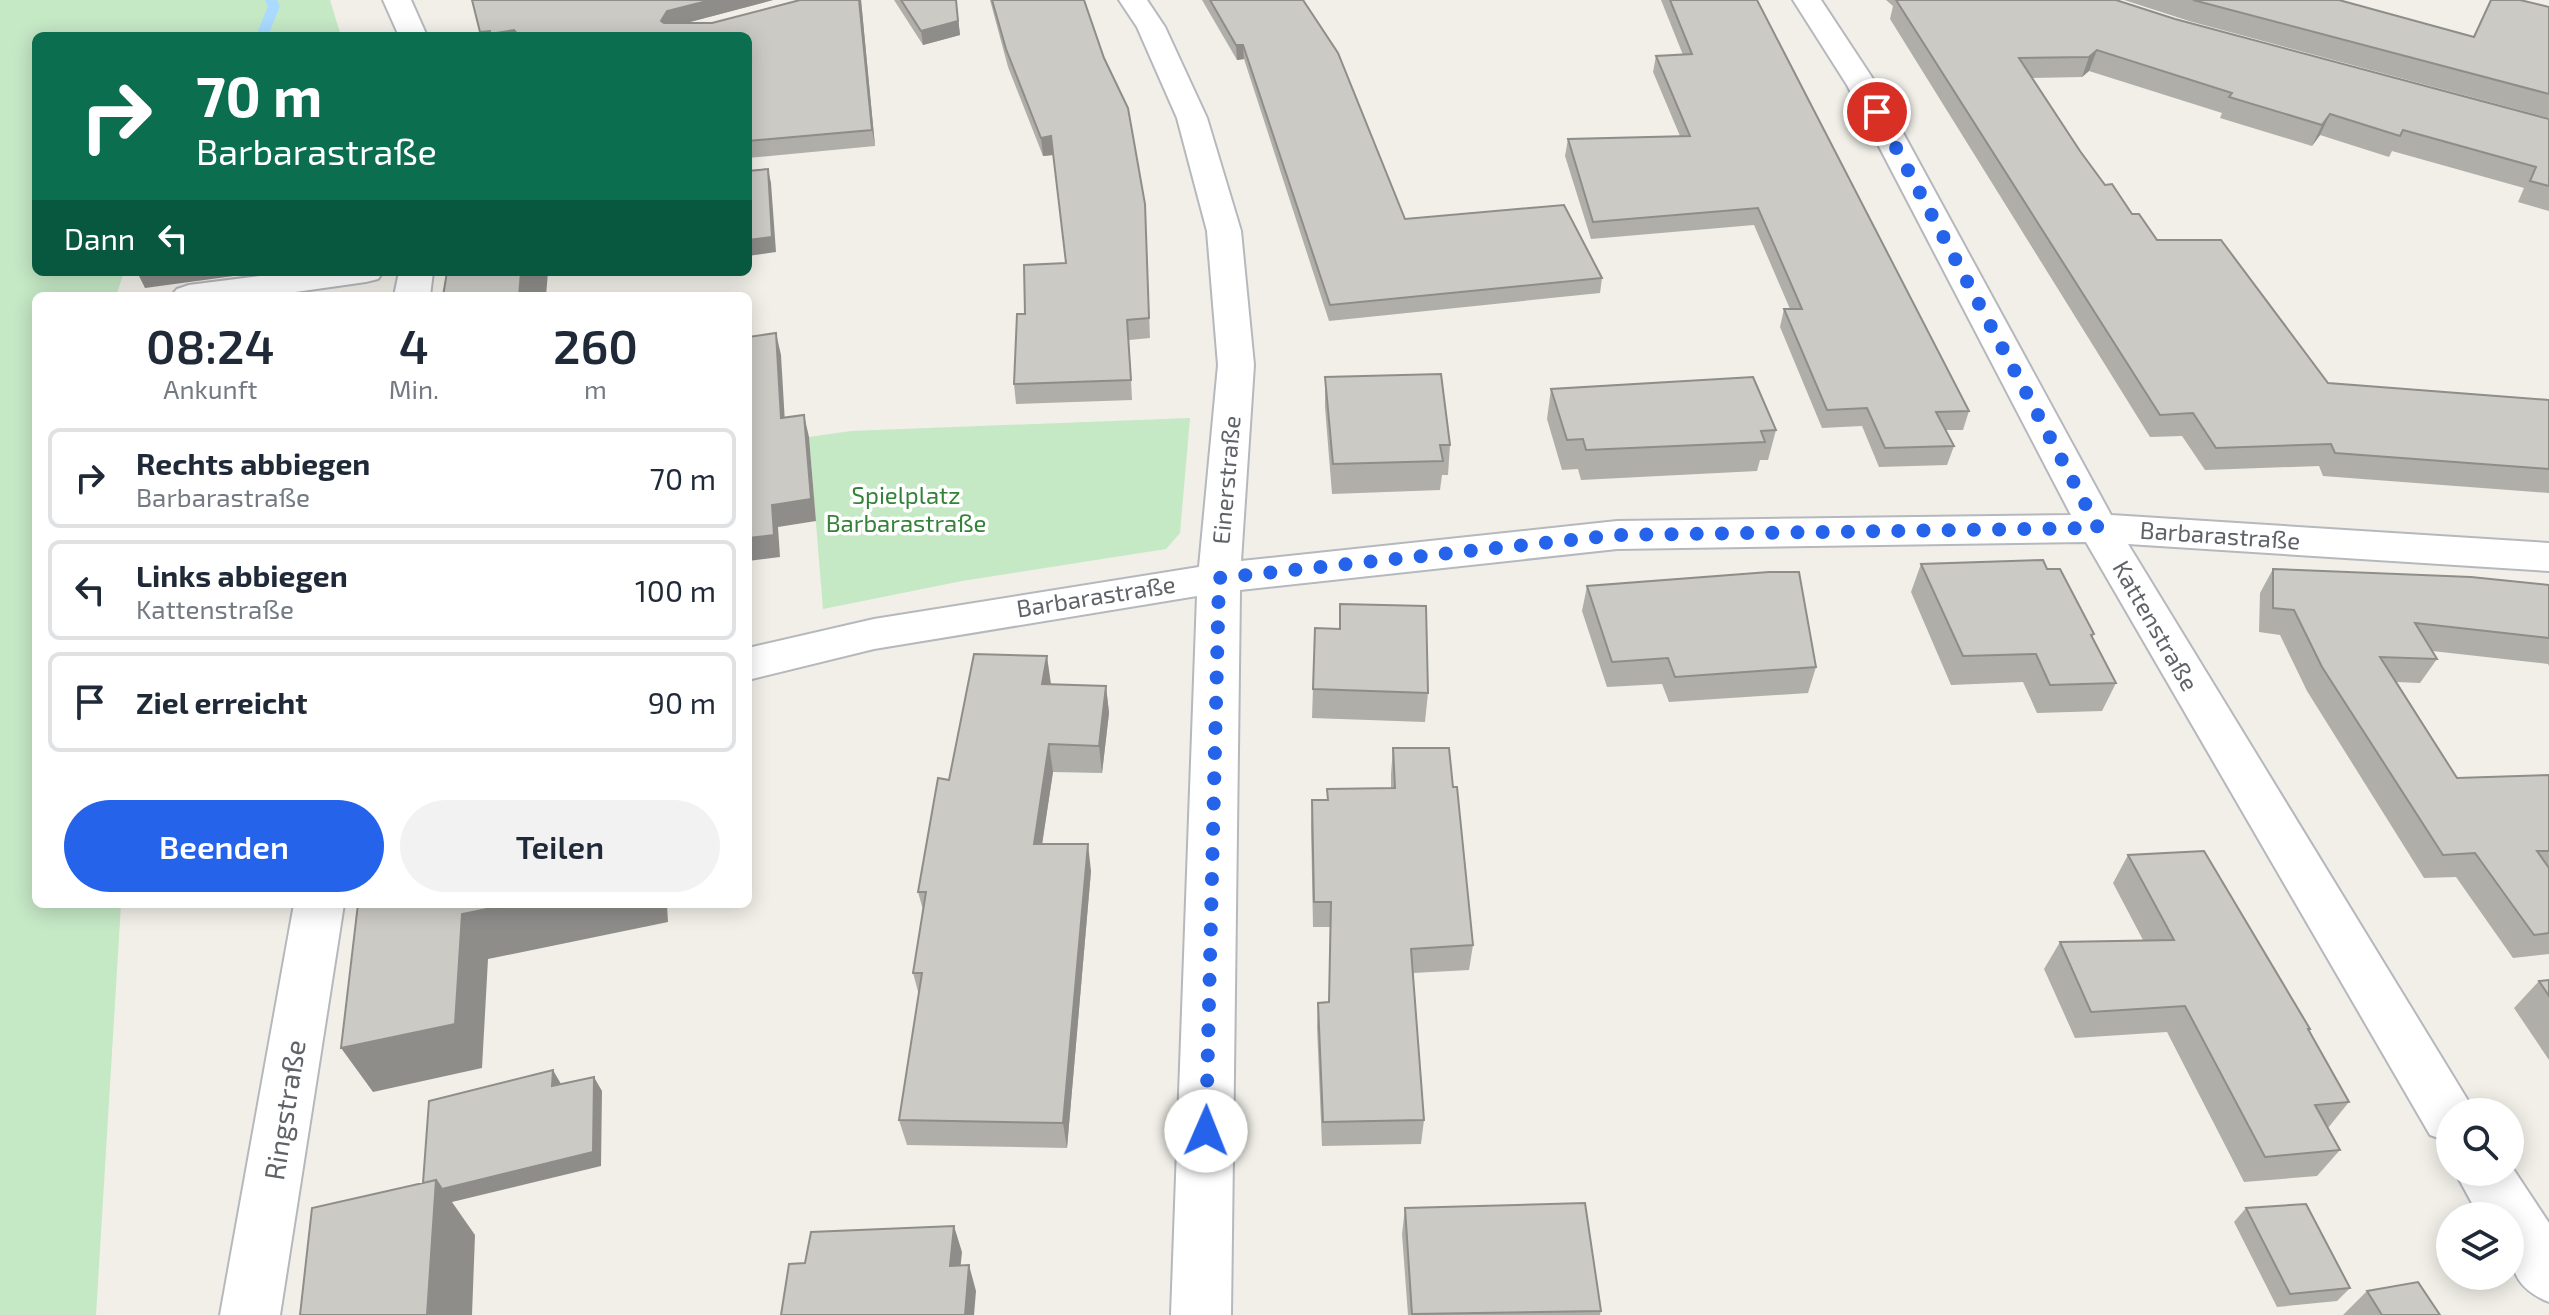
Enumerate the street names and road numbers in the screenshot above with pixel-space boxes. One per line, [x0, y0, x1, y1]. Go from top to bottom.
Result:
street label: Einerstraße [1205, 414, 1246, 545]
street label: Barbarastraße [2139, 514, 2301, 555]
street label: Kattenstraße [2107, 555, 2205, 696]
street label: Barbarastraße [1014, 569, 1177, 622]
street label: Ringstraße [256, 1037, 312, 1182]

